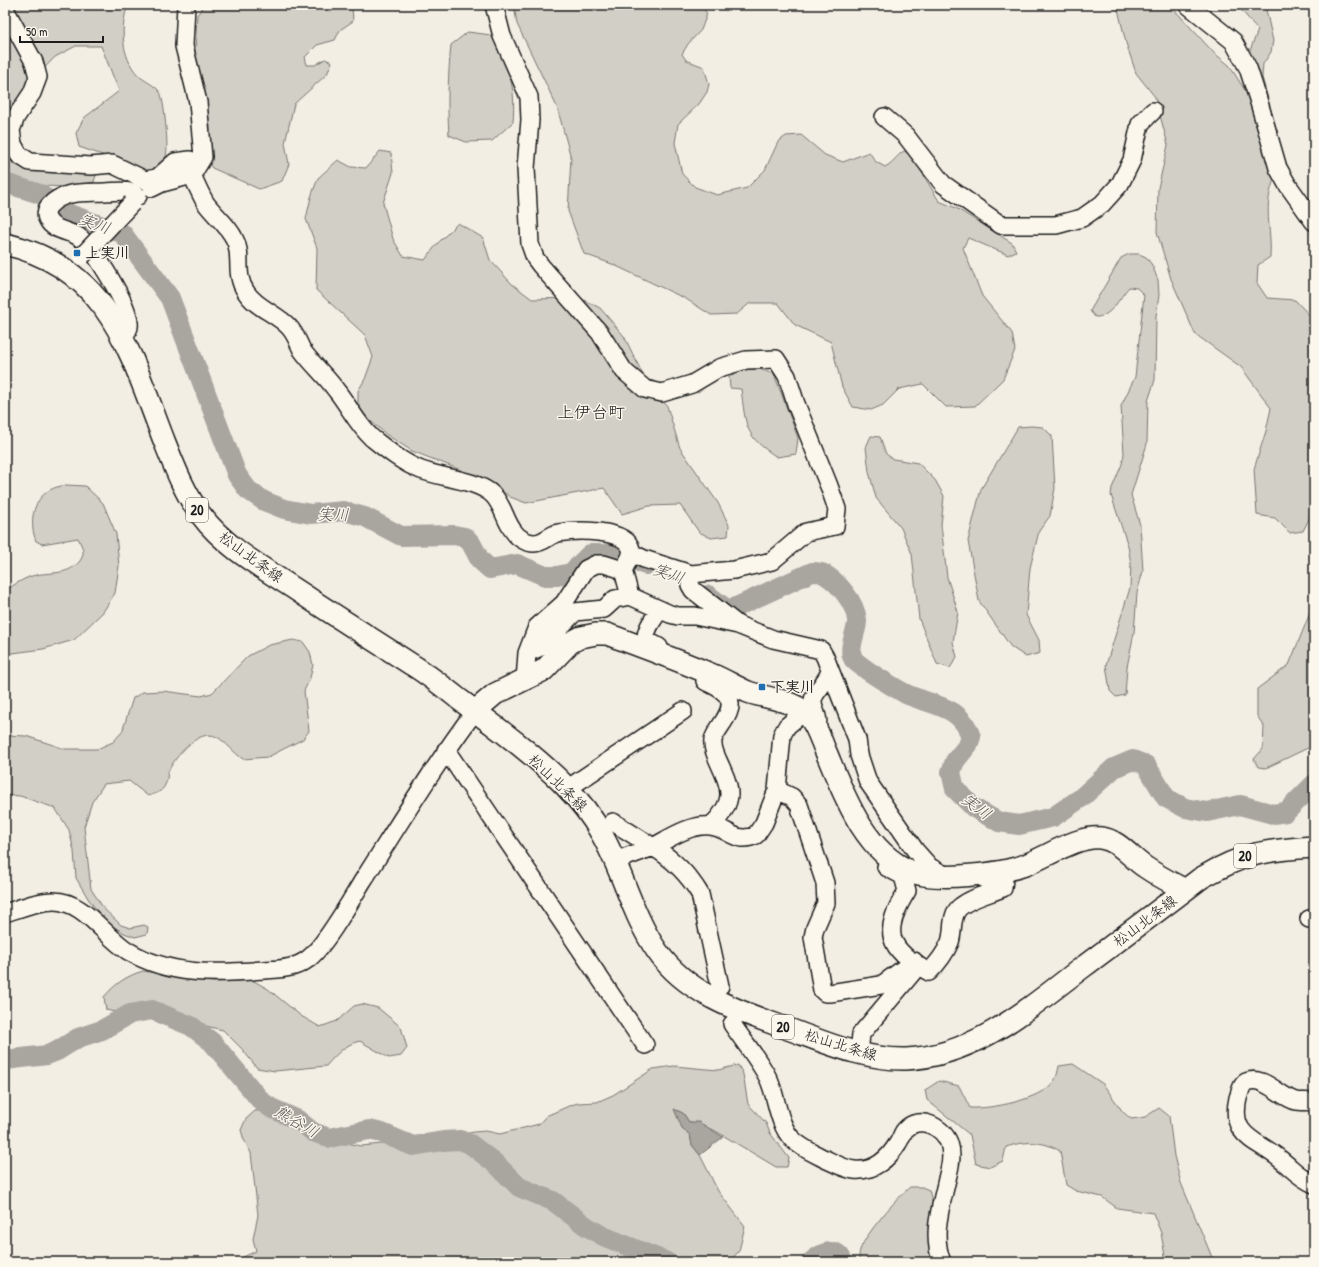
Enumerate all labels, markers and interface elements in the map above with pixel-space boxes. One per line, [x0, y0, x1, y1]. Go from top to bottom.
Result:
scale bar [20, 18, 103, 44]
text: 50 m [26, 23, 47, 40]
water label: 実川 [76, 207, 114, 239]
place label: 上実川 [85, 242, 130, 263]
marker: 上実川 [72, 248, 82, 258]
district label: 上伊台町 [557, 400, 625, 423]
road number: 20 [186, 498, 208, 522]
water label: 実川 [317, 503, 349, 525]
street label: 松山北条線 [215, 526, 288, 587]
water label: 実川 [650, 557, 688, 589]
place label: 下実川 [770, 676, 815, 697]
marker: 下実川 [757, 682, 767, 692]
street label: 松山北条線 [524, 749, 593, 816]
water label: 実川 [958, 788, 996, 824]
road number: 20 [1234, 844, 1256, 868]
street label: 松山北条線 [1108, 890, 1181, 952]
road number: 20 [772, 1015, 794, 1039]
street label: 松山北条線 [802, 1024, 880, 1066]
water label: 熊谷川 [271, 1099, 323, 1143]

